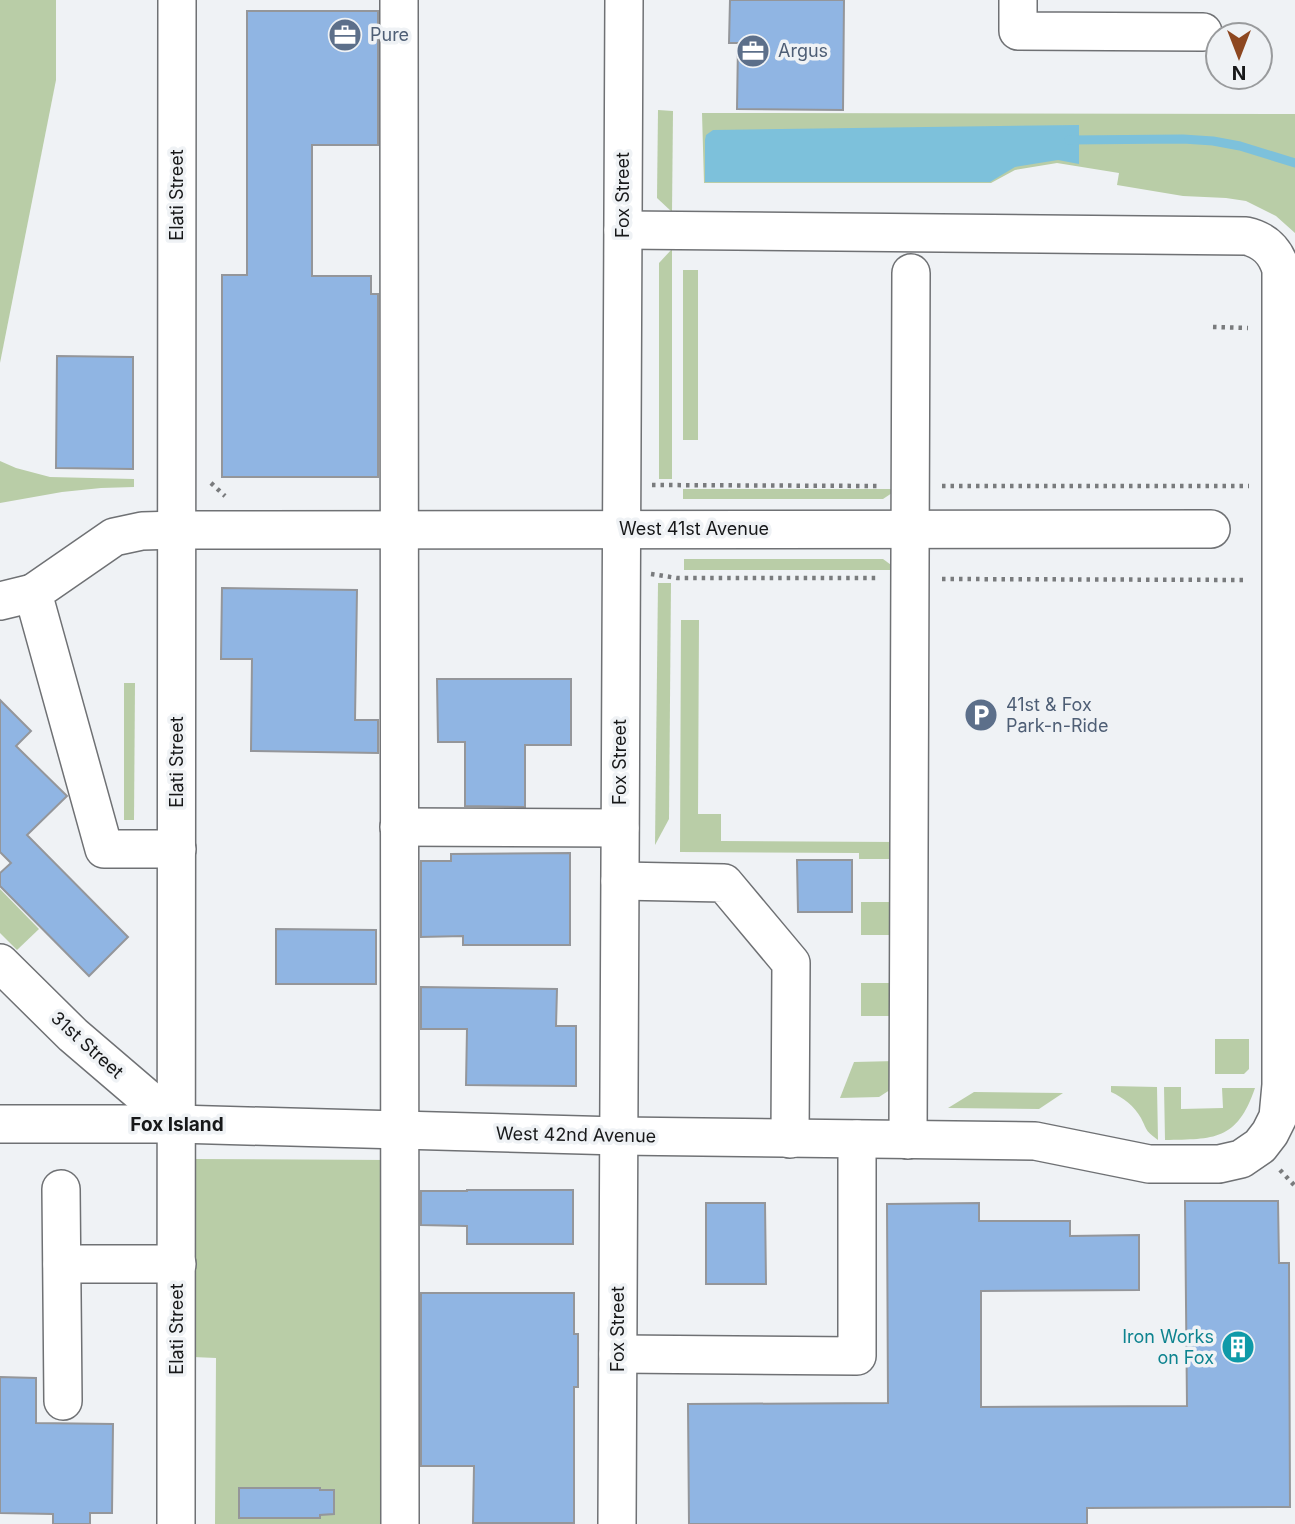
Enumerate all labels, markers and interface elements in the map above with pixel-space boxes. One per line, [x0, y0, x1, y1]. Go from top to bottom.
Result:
office icon: Pure [326, 16, 364, 54]
north arrow [1204, 21, 1274, 91]
place label: Pure [370, 24, 409, 45]
office icon: Argus [734, 32, 772, 70]
place label: Argus [778, 40, 828, 61]
text: N [1232, 61, 1246, 84]
street label: Elati Street [166, 149, 187, 241]
street label: Fox Street [612, 152, 633, 238]
street label: West 41st Avenue [619, 518, 769, 539]
place label: 41st & Fox Park-n-Ride [1006, 694, 1108, 736]
parking icon: 41st & Fox Park-n-Ride [962, 696, 1000, 734]
street label: Elati Street [166, 716, 187, 808]
street label: Fox Street [609, 719, 630, 805]
street label: 31st Street [47, 1007, 128, 1083]
district label: Fox Island [130, 1113, 224, 1136]
street label: West 42nd Avenue [496, 1123, 656, 1146]
street label: Elati Street [166, 1283, 187, 1375]
street label: Fox Street [607, 1286, 628, 1372]
place label: Iron Works on Fox [1122, 1326, 1214, 1368]
building icon: Iron Works on Fox [1219, 1328, 1257, 1366]

